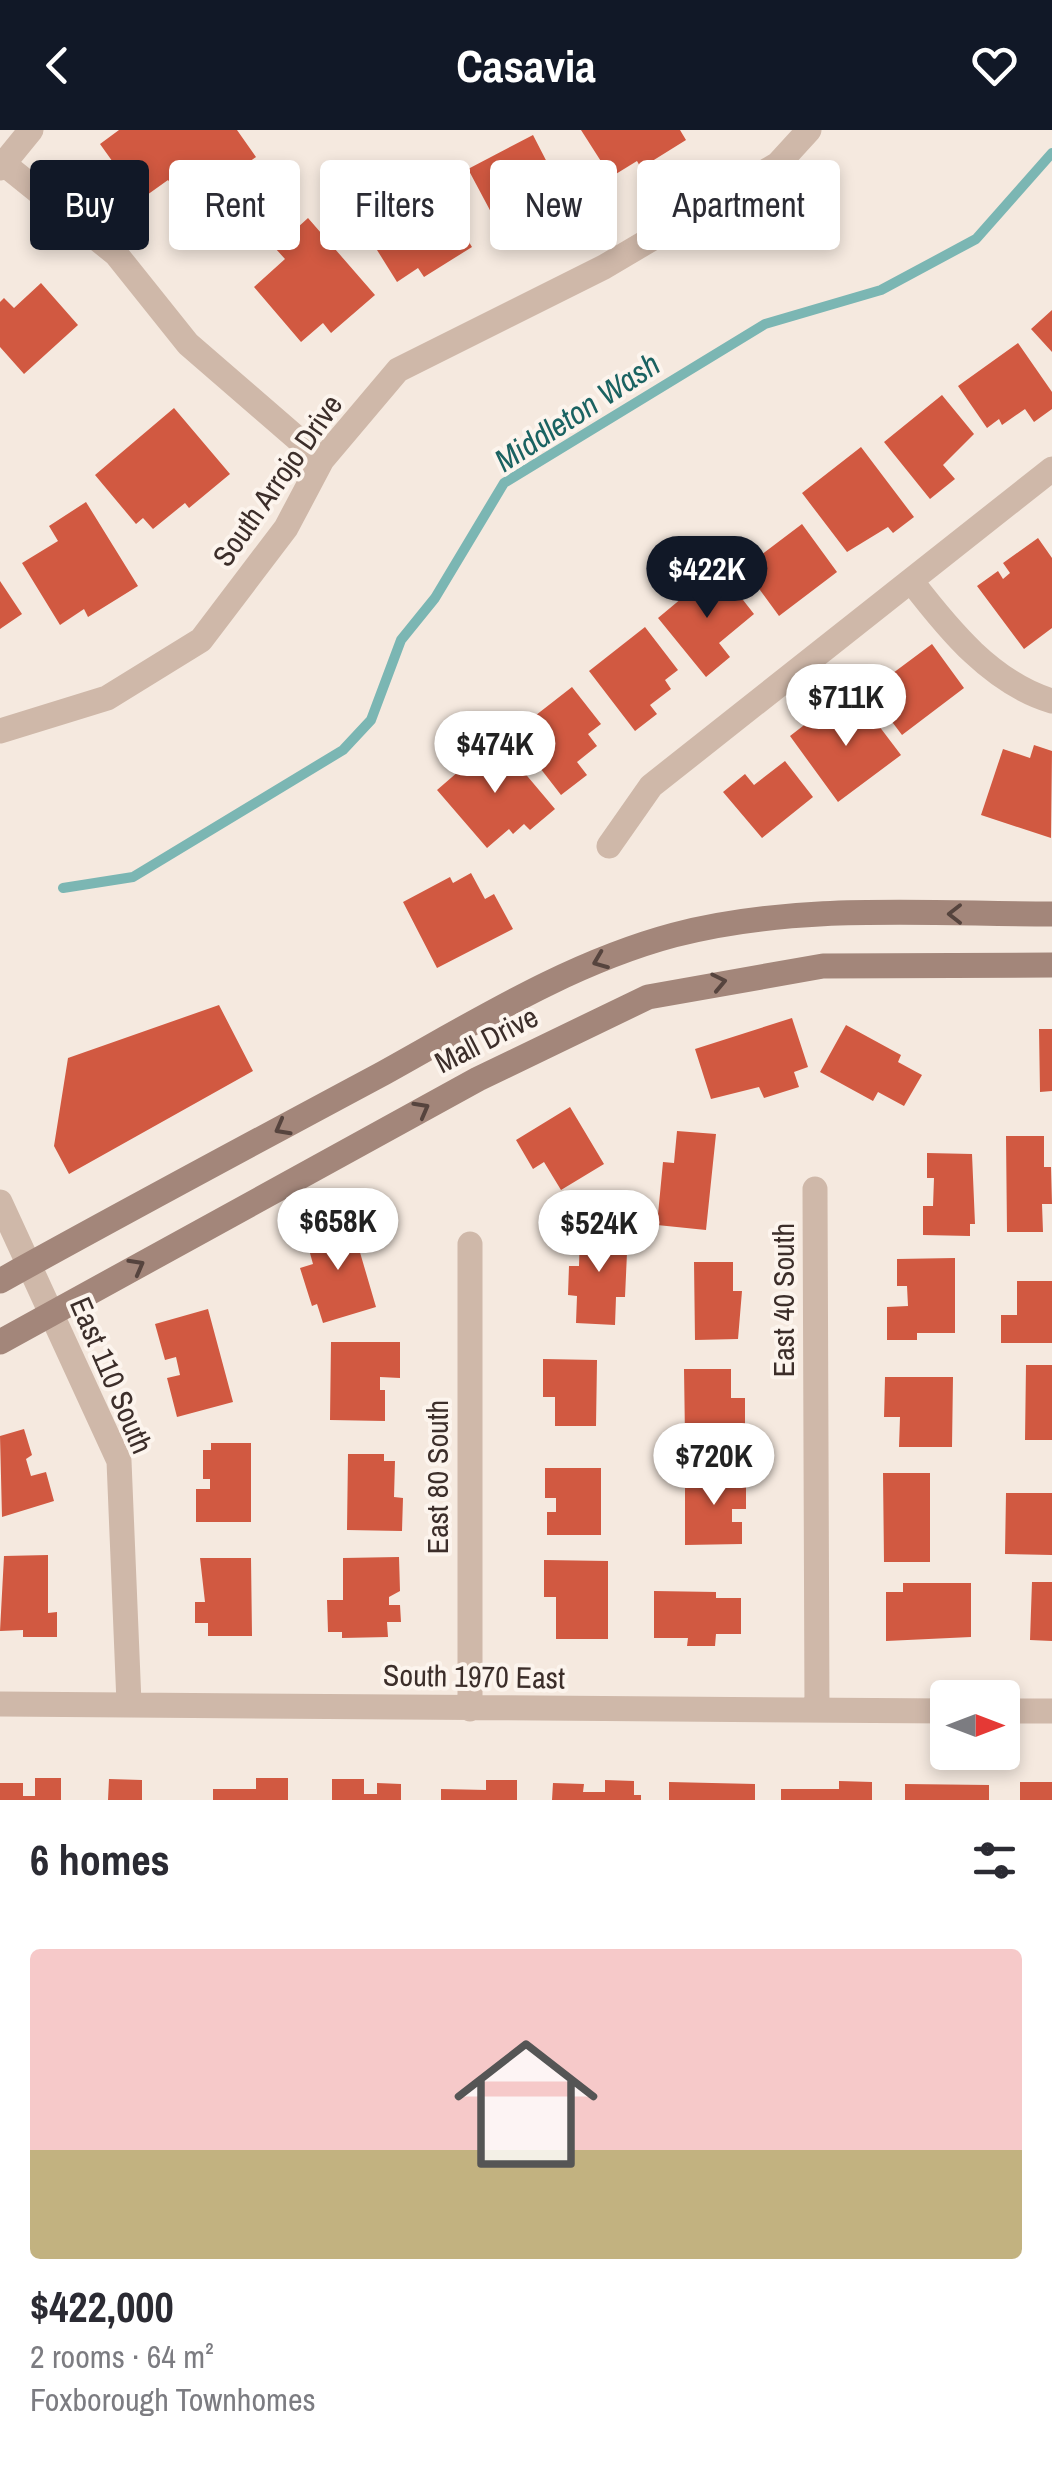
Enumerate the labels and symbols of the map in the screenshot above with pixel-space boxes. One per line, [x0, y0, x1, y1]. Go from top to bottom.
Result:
water label: Middleton Wash [486, 342, 668, 482]
street label: South Arrojo Drive [203, 386, 351, 574]
pin: $422K [637, 536, 777, 621]
pin: $711K [776, 664, 916, 749]
pin: $474K [425, 711, 565, 796]
one-way arrow [946, 903, 962, 925]
one-way arrow [593, 950, 610, 970]
one-way arrow [710, 972, 727, 993]
street label: Mall Drive [428, 996, 544, 1082]
one-way arrow [412, 1102, 430, 1122]
one-way arrow [274, 1116, 292, 1135]
pin: $658K [268, 1188, 408, 1273]
pin: $524K [529, 1190, 669, 1275]
street label: East 40 South [763, 1223, 803, 1377]
one-way arrow [127, 1258, 145, 1278]
street label: East 110 South [61, 1291, 163, 1459]
street label: East 80 South [417, 1400, 457, 1554]
pin: $720K [644, 1423, 784, 1508]
street label: South 1970 East [383, 1654, 565, 1698]
north arrow [930, 1680, 1020, 1770]

